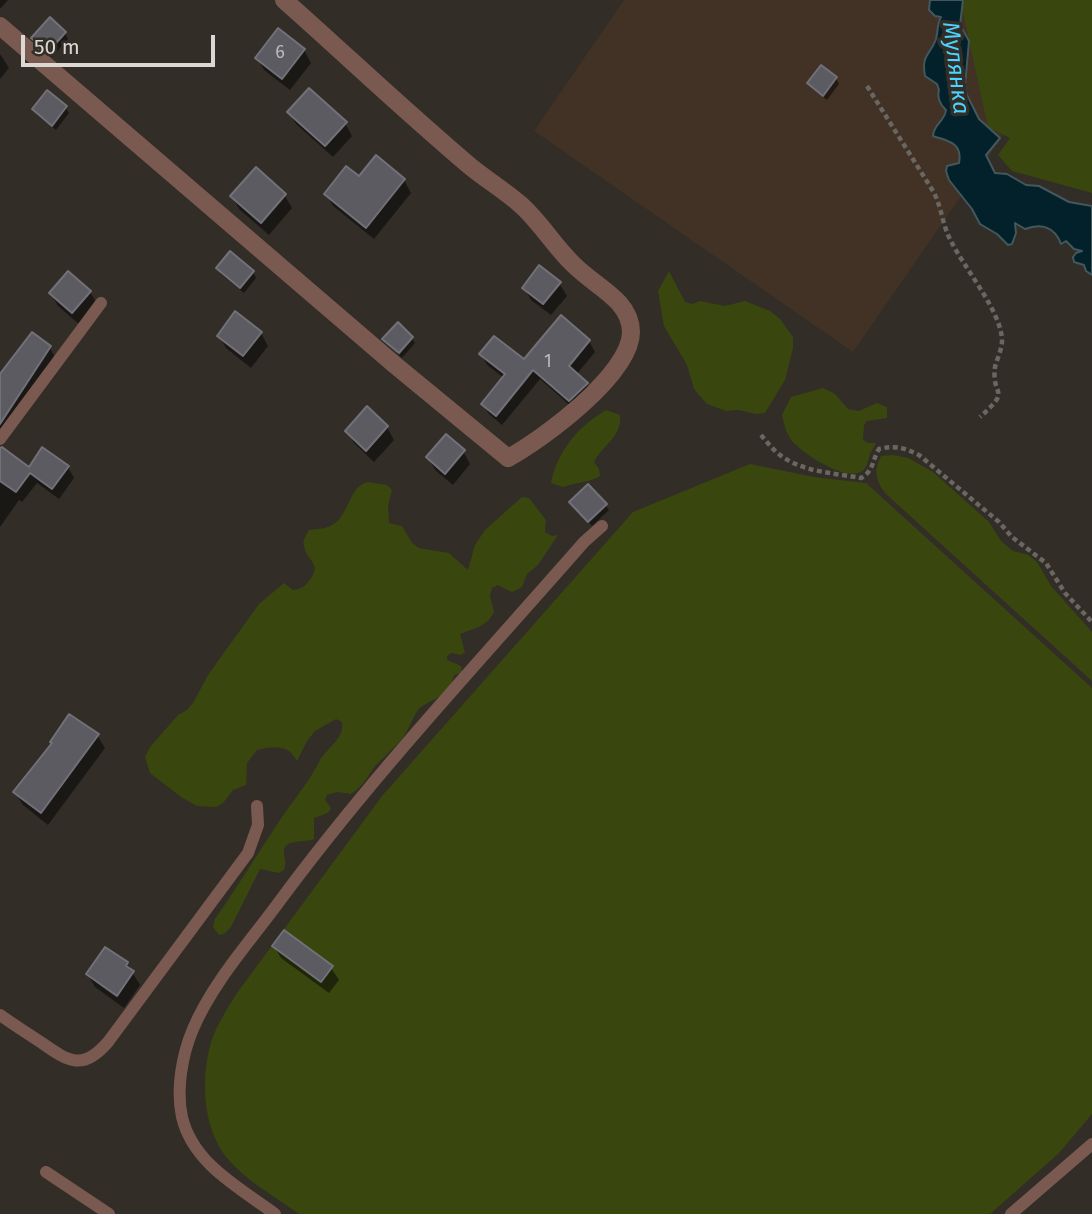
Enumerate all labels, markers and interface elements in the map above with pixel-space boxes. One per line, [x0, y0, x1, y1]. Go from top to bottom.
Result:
water label: Мулянка [936, 20, 974, 116]
scale bar [24, 21, 219, 65]
text: 50 m [34, 34, 80, 60]
house number: 6 [275, 42, 285, 64]
house number: 1 [544, 351, 552, 373]

